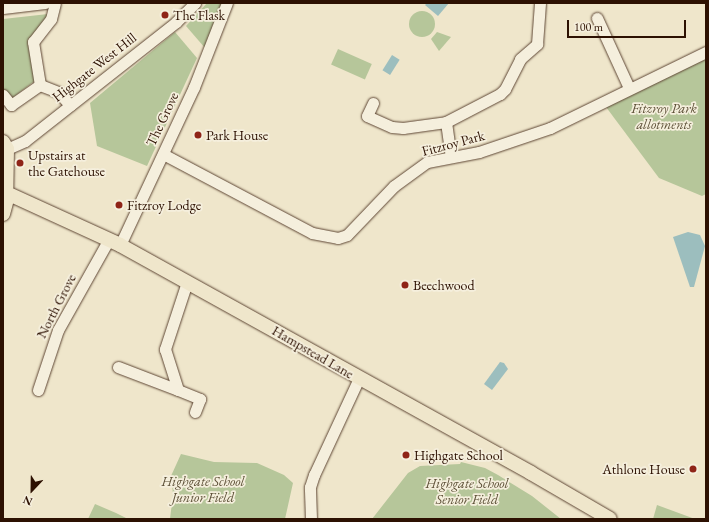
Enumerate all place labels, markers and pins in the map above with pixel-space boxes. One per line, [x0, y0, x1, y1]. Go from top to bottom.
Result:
place label: The Flask [173, 7, 225, 23]
marker: The Flask [160, 10, 170, 20]
place label: Park House [206, 127, 268, 143]
marker: Park House [193, 130, 203, 140]
place label: Upstairs at the Gatehouse [28, 147, 105, 180]
marker: Upstairs at the Gatehouse [15, 158, 25, 168]
place label: Fitzroy Lodge [127, 197, 201, 213]
marker: Fitzroy Lodge [114, 200, 124, 210]
place label: Beechwood [413, 277, 475, 293]
marker: Beechwood [400, 280, 410, 290]
place label: Highgate School [414, 447, 503, 463]
marker: Highgate School [401, 450, 411, 460]
place label: Athlone House [602, 461, 685, 477]
marker: Athlone House [688, 464, 698, 474]

